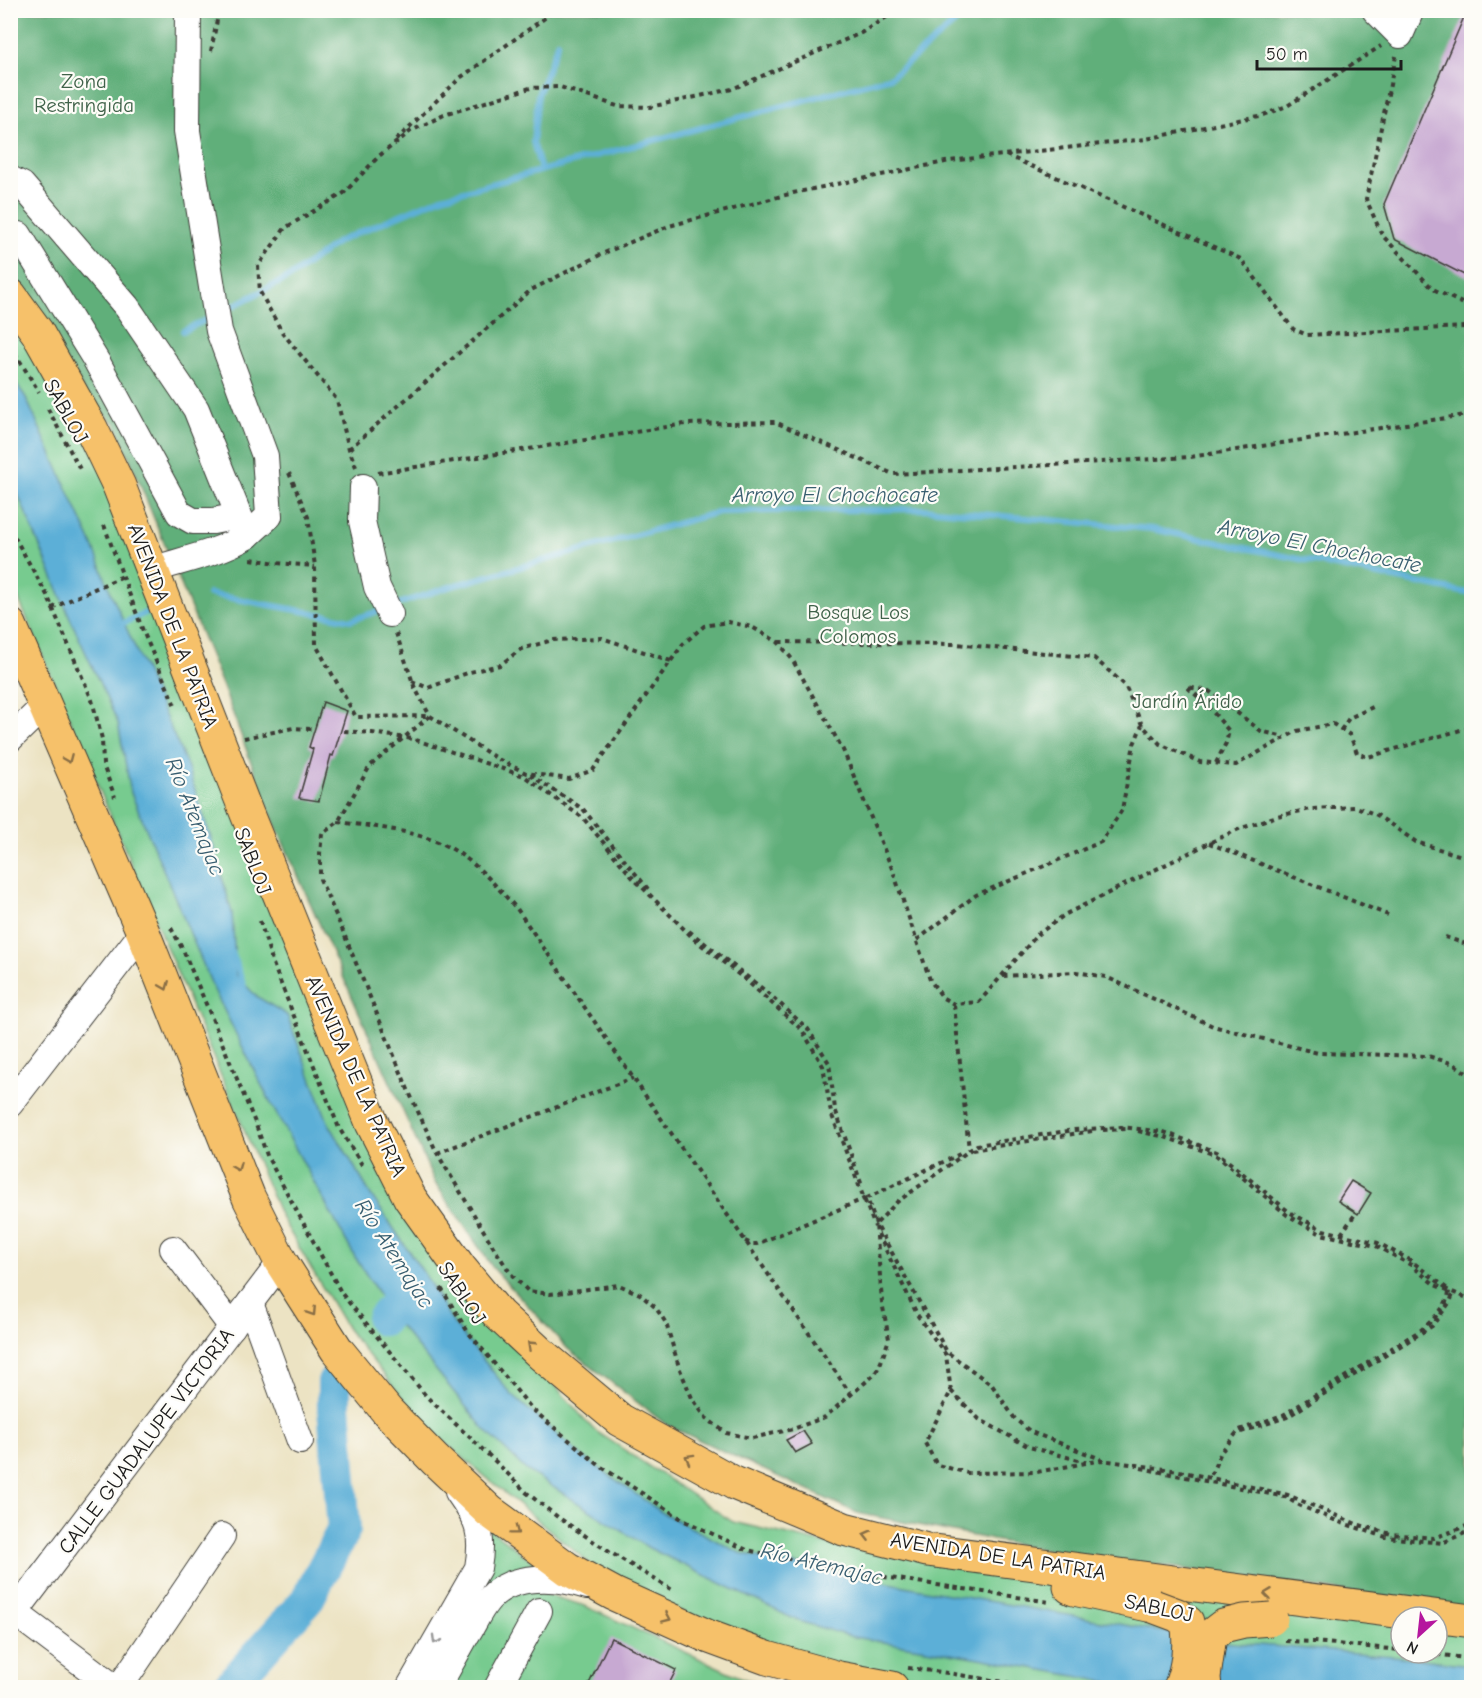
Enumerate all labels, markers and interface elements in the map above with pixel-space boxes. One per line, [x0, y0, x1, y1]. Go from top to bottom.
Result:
scale bar [1257, 33, 1401, 71]
text: 50 m [1266, 44, 1308, 65]
park label: Zona Restringida [34, 69, 134, 117]
street label: SABLOJ [39, 375, 93, 447]
water label: Arroyo El Chochocate [731, 482, 938, 508]
water label: Arroyo El Chochocate [1215, 513, 1423, 578]
street label: AVENIDA DE LA PATRIA [123, 520, 223, 732]
park label: Bosque Los Colomos [807, 600, 909, 648]
park label: Jardín Árido [1132, 689, 1242, 713]
one-way arrow [61, 753, 73, 764]
water label: Río Atemajac [160, 754, 231, 879]
street label: SABLOJ [229, 824, 277, 898]
street label: AVENIDA DE LA PATRIA [301, 972, 411, 1180]
one-way arrow [158, 980, 170, 991]
one-way arrow [230, 1161, 242, 1172]
water label: Río Atemajac [349, 1194, 439, 1313]
street label: SABLOJ [433, 1257, 491, 1329]
one-way arrow [305, 1305, 316, 1316]
street label: CALLE GUADALUPE VICTORIA [53, 1323, 239, 1559]
one-way arrow [527, 1341, 538, 1352]
one-way arrow [685, 1454, 695, 1465]
one-way arrow [508, 1523, 519, 1534]
street label: AVENIDA DE LA PATRIA [889, 1527, 1107, 1585]
one-way arrow [863, 1529, 873, 1542]
water label: Río Atemajac [758, 1537, 886, 1591]
one-way arrow [1263, 1588, 1272, 1601]
street label: SABLOJ [1122, 1589, 1196, 1627]
north arrow [1389, 1605, 1449, 1665]
one-way arrow [661, 1611, 672, 1623]
one-way arrow [432, 1634, 443, 1645]
text: N [1404, 1637, 1421, 1658]

